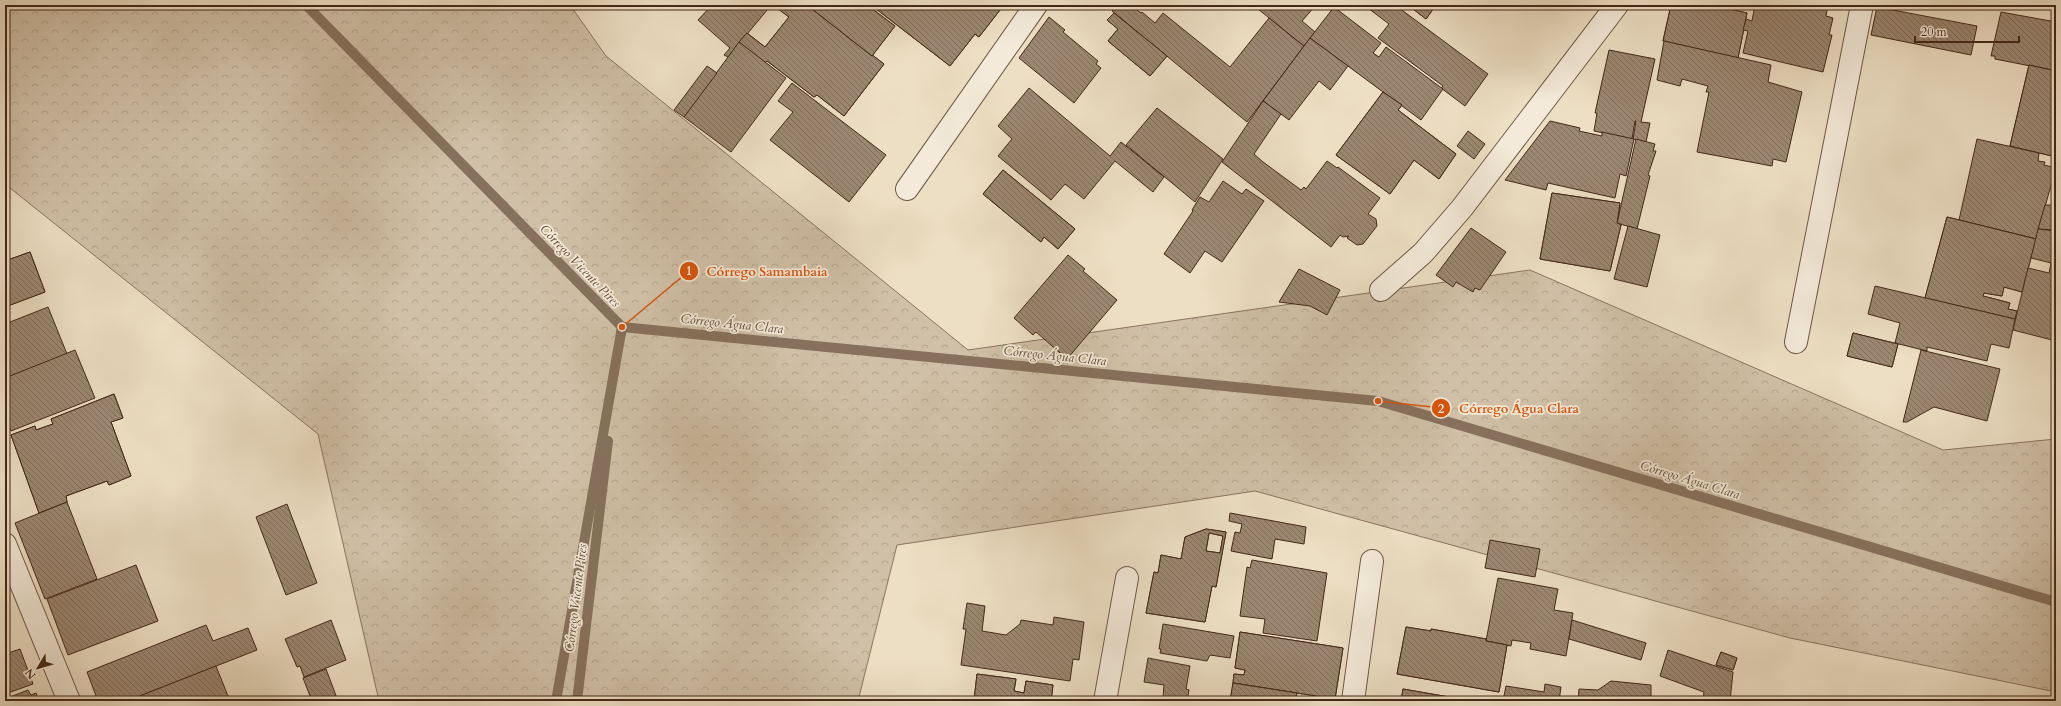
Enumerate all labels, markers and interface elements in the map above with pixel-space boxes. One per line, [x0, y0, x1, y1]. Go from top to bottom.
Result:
scale bar [1915, 18, 2019, 44]
text: 20 m [1921, 24, 1948, 40]
water label: Córrego Vicente Pires [536, 221, 625, 312]
callout: Córrego Samambaia [679, 259, 836, 284]
text: 1 [686, 263, 692, 279]
text: Córrego Samambaia [707, 263, 828, 281]
water label: Córrego Água Clara [680, 310, 784, 338]
water label: Córrego Água Clara [1003, 342, 1107, 370]
callout: Córrego Água Clara [1431, 396, 1587, 421]
text: Córrego Água Clara [1459, 400, 1579, 418]
text: 2 [1438, 401, 1444, 417]
water label: Córrego Água Clara [1638, 456, 1742, 504]
water label: Córrego Vicente Pires [560, 542, 592, 653]
north arrow [18, 648, 58, 688]
text: N [21, 665, 39, 682]

